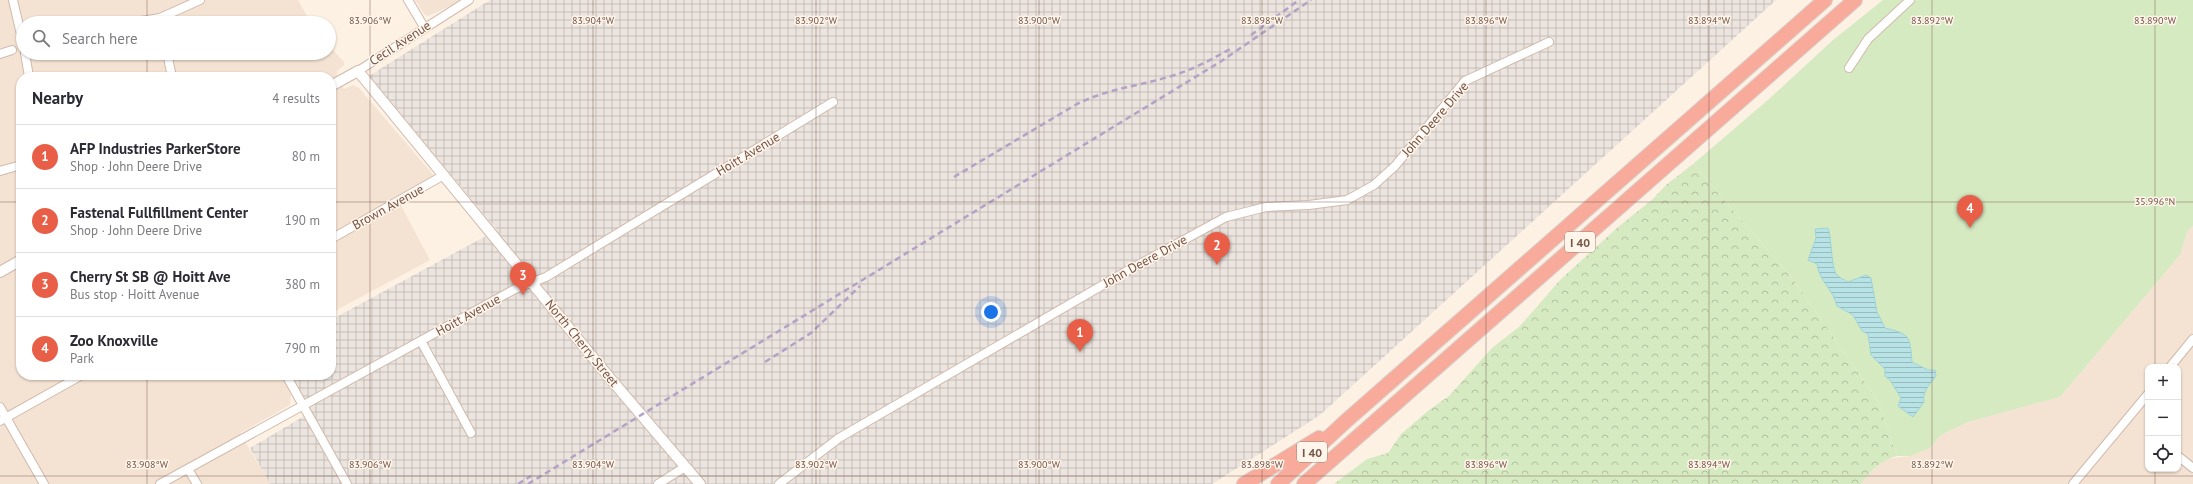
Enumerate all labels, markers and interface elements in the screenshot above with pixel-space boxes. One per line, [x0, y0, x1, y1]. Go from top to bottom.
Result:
text: 83.906°W [349, 14, 392, 27]
text: 83.904°W [572, 14, 615, 27]
text: 83.902°W [795, 14, 838, 27]
text: 83.900°W [1018, 14, 1061, 27]
text: 83.898°W [1241, 14, 1284, 27]
text: 83.896°W [1465, 14, 1508, 27]
text: 83.894°W [1688, 14, 1731, 27]
text: 83.892°W [1911, 14, 1954, 27]
text: 83.890°W [2134, 14, 2177, 27]
search box [16, 16, 336, 60]
street label: Cecil Avenue [366, 17, 434, 69]
icon: search [30, 27, 52, 49]
text: Search here [62, 29, 138, 48]
street label: John Deere Drive [1397, 78, 1472, 161]
text: Nearby [32, 87, 83, 109]
text: 4 results [272, 90, 320, 107]
street label: Hoitt Avenue [713, 128, 783, 180]
text: AFP Industries ParkerStore [70, 139, 241, 158]
text: 1 [41, 148, 49, 165]
text: 80 m [292, 148, 320, 165]
text: Shop · John Deere Drive [70, 158, 202, 175]
street label: Brown Avenue [349, 180, 427, 234]
pin: 4 [1957, 195, 1983, 228]
text: 35.996°N [2135, 195, 2175, 208]
text: Fastenal Fullfillment Center [70, 203, 248, 222]
text: 2 [41, 212, 49, 229]
text: 190 m [285, 212, 320, 229]
text: Shop · John Deere Drive [70, 222, 202, 239]
street label: John Deere Drive [1099, 231, 1190, 292]
pin: 2 [1204, 232, 1230, 265]
road number: I 40 [1565, 232, 1595, 252]
pin: 3 [510, 262, 536, 295]
text: Cherry St SB @ Hoitt Ave [70, 267, 231, 286]
text: 3 [41, 276, 49, 293]
text: 380 m [285, 276, 320, 293]
text: Bus stop · Hoitt Avenue [70, 286, 199, 303]
street label: Hoitt Avenue [433, 290, 503, 340]
street label: North Cherry Street [541, 296, 623, 391]
your location [981, 302, 1001, 322]
pin: 1 [1067, 319, 1093, 352]
text: Zoo Knoxville [70, 331, 158, 350]
text: 4 [41, 340, 49, 357]
text: 790 m [285, 340, 320, 357]
text: Park [70, 350, 94, 367]
map controls [2145, 364, 2181, 472]
button: + [2145, 364, 2181, 400]
button: − [2145, 400, 2181, 436]
button: locate [2145, 436, 2181, 472]
road number: I 40 [1297, 442, 1327, 462]
text: 83.908°W [126, 458, 169, 471]
text: 83.906°W [349, 458, 392, 471]
text: 83.904°W [572, 458, 615, 471]
text: 83.902°W [795, 458, 838, 471]
text: 83.900°W [1018, 458, 1061, 471]
text: 83.898°W [1241, 458, 1284, 471]
text: 83.896°W [1465, 458, 1508, 471]
text: 83.894°W [1688, 458, 1731, 471]
text: 83.892°W [1911, 458, 1954, 471]

